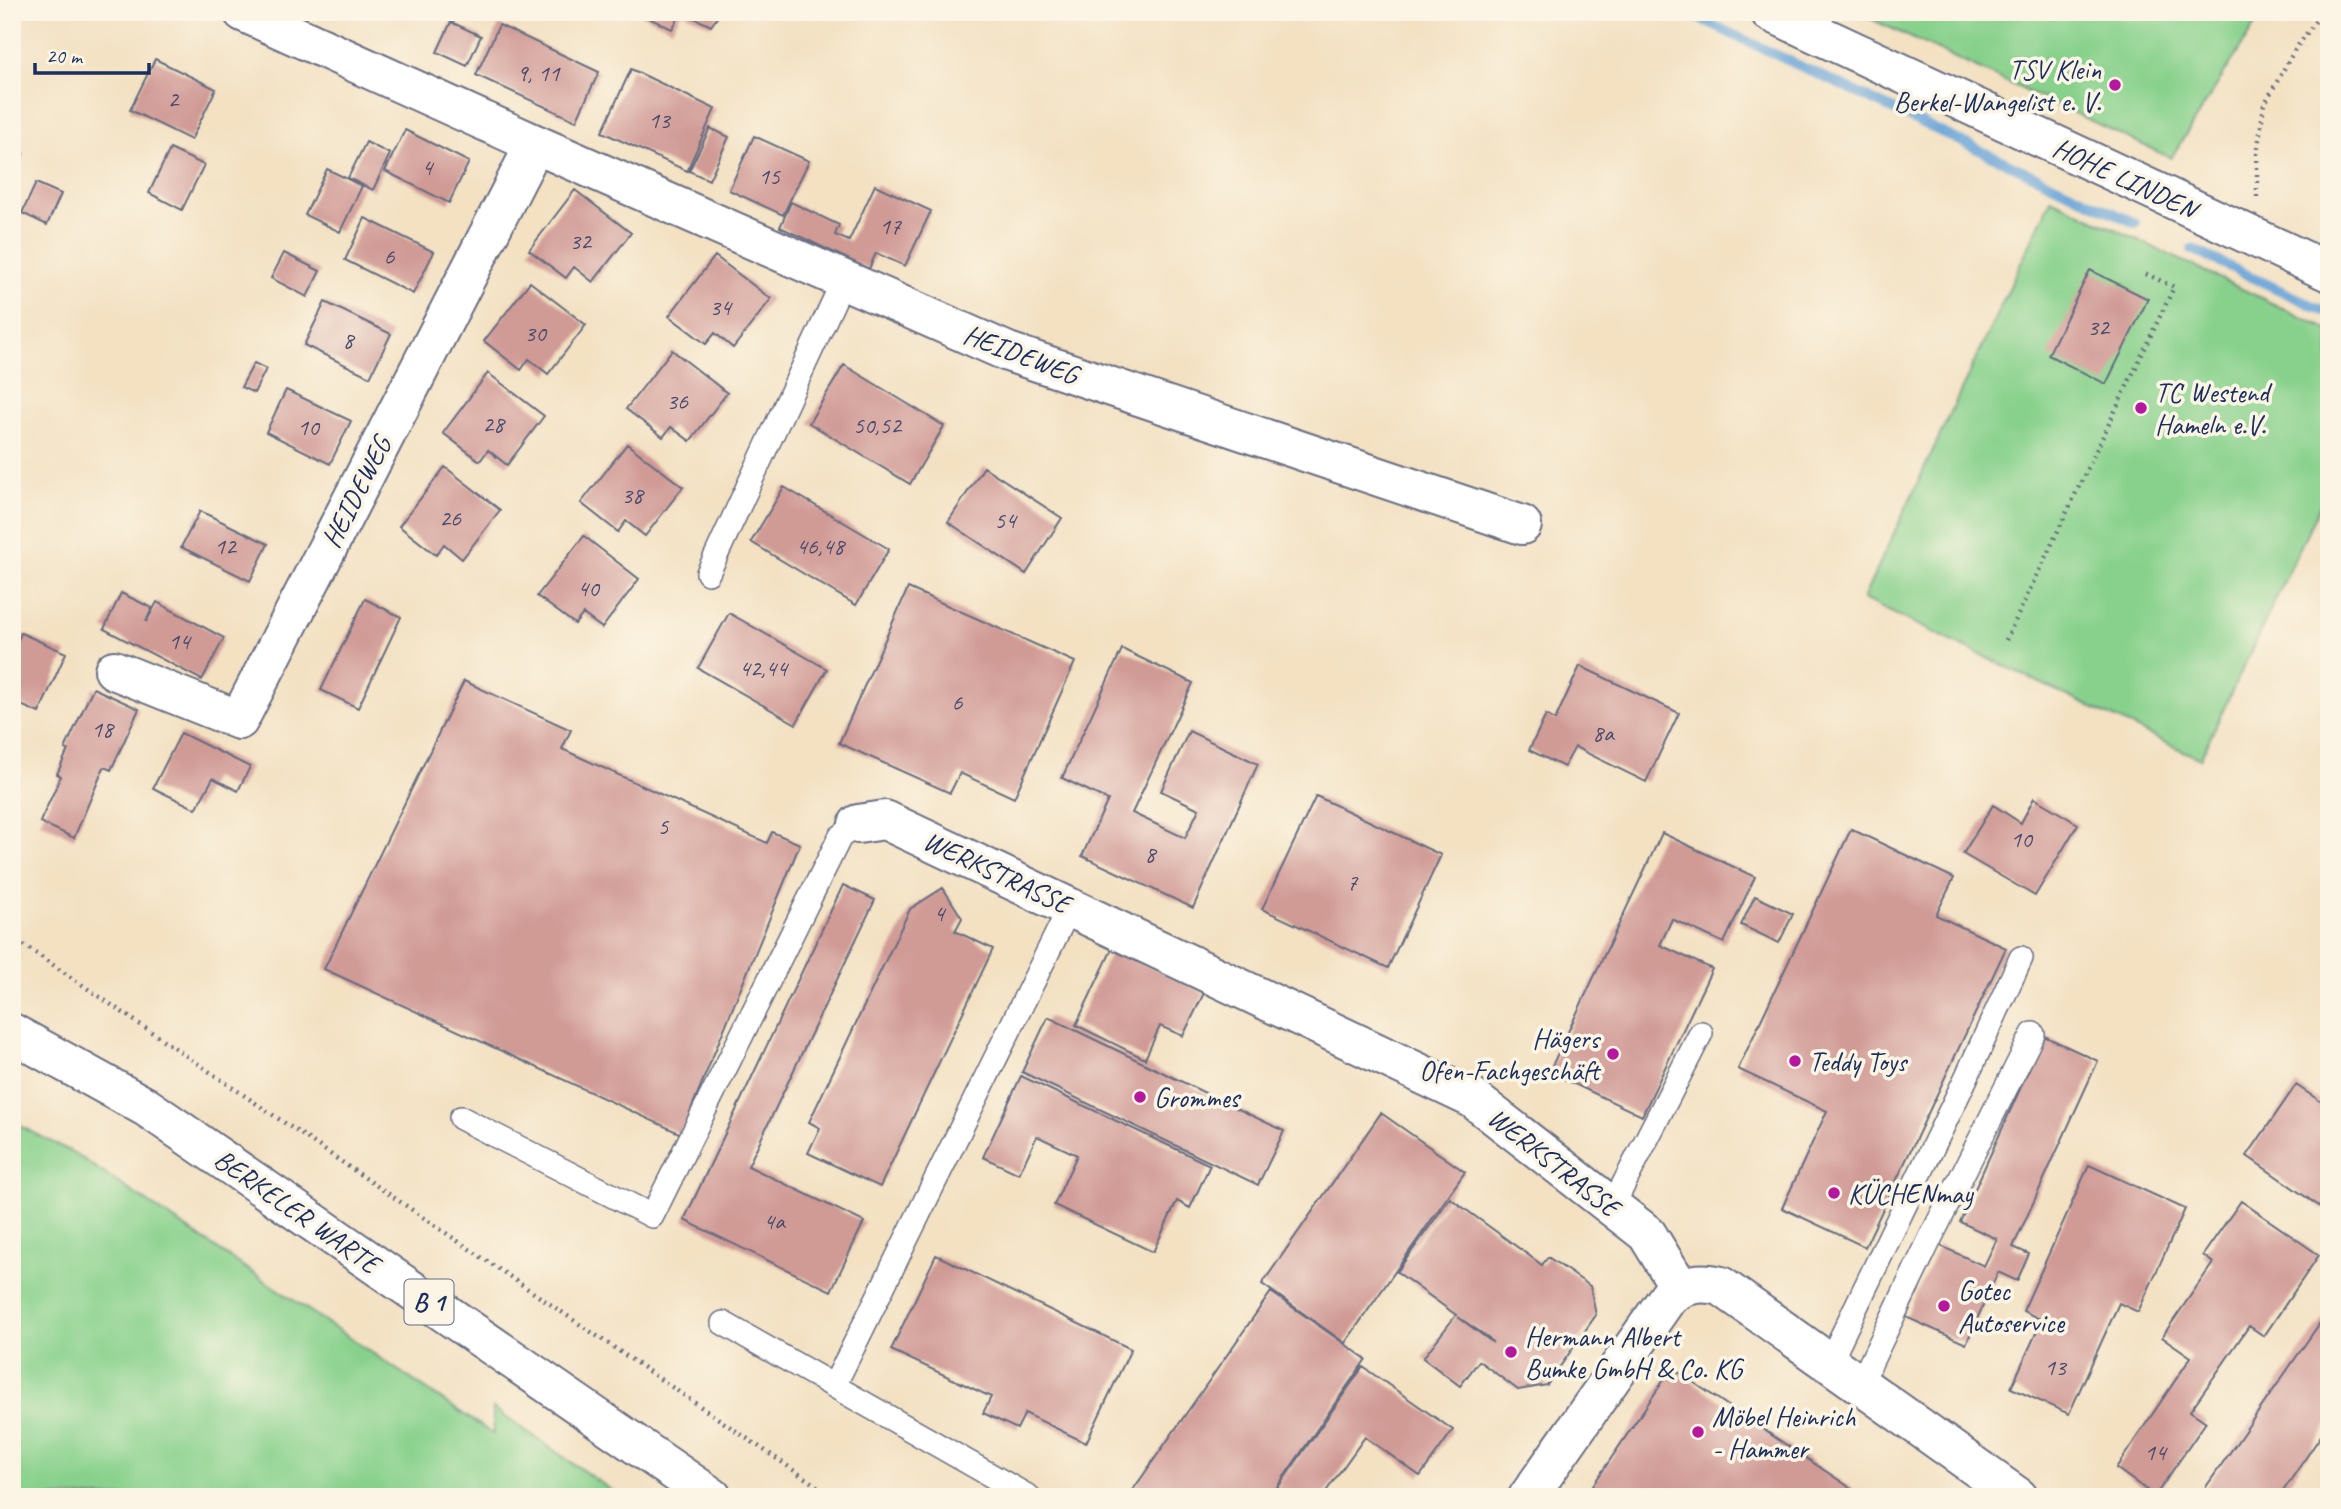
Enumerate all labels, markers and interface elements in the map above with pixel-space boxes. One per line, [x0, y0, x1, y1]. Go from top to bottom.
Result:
scale bar [35, 32, 149, 76]
text: 20 m [46, 43, 84, 69]
place label: TSV Klein Berkel-Wangelist e. V. [1894, 52, 2101, 119]
house number: 9, 11 [517, 58, 561, 88]
marker: TSV Klein Berkel-Wangelist e. V. [2107, 77, 2123, 93]
house number: 2 [168, 84, 181, 114]
house number: 13 [648, 105, 672, 135]
street label: HOHE LINDEN [2048, 130, 2206, 228]
house number: 4 [422, 152, 435, 182]
house number: 15 [758, 161, 781, 191]
house number: 17 [879, 211, 902, 241]
house number: 32 [569, 226, 593, 256]
house number: 6 [384, 241, 396, 271]
house number: 34 [709, 292, 733, 322]
house number: 32 [2087, 312, 2111, 342]
street label: HEIDEWEG [959, 316, 1086, 393]
house number: 30 [524, 318, 548, 348]
house number: 8 [343, 325, 356, 355]
place label: TC Westend Hameln e.V. [2155, 375, 2273, 442]
house number: 36 [666, 386, 689, 416]
marker: TC Westend Hameln e.V. [2133, 400, 2149, 416]
house number: 28 [482, 409, 506, 439]
house number: 50,52 [853, 410, 903, 440]
house number: 10 [297, 412, 321, 442]
street label: HEIDEWEG [313, 428, 400, 553]
house number: 38 [621, 480, 645, 510]
house number: 26 [439, 503, 462, 533]
house number: 54 [994, 505, 1018, 535]
house number: 12 [214, 531, 238, 561]
house number: 46,48 [796, 531, 846, 561]
house number: 40 [577, 573, 601, 603]
house number: 14 [168, 626, 192, 656]
house number: 42,44 [739, 653, 789, 683]
house number: 6 [952, 687, 964, 717]
house number: 18 [91, 714, 115, 744]
house number: 8a [1592, 718, 1615, 748]
house number: 5 [658, 811, 670, 841]
street label: WERKSTRASSE [918, 823, 1079, 923]
house number: 10 [2010, 824, 2034, 854]
house number: 8 [1145, 839, 1158, 869]
house number: 7 [1347, 867, 1359, 897]
house number: 4 [934, 898, 947, 928]
place label: Hägers Ofen-Fachgeschäft [1419, 1021, 1602, 1088]
place label: Teddy Toys [1809, 1044, 1909, 1079]
marker: Hägers Ofen-Fachgeschäft [1605, 1046, 1621, 1062]
marker: Teddy Toys [1787, 1053, 1803, 1069]
place label: Grommes [1154, 1080, 1242, 1115]
marker: Grommes [1132, 1089, 1148, 1105]
street label: WERKSTRASSE [1481, 1100, 1630, 1227]
street label: BERKELER WARTE [208, 1141, 389, 1283]
place label: KÜCHENmay [1848, 1176, 1975, 1211]
marker: KÜCHENmay [1826, 1185, 1842, 1201]
house number: 4a [763, 1206, 786, 1236]
place label: Gotec Autoservice [1958, 1273, 2066, 1340]
road number: B 1 [404, 1280, 453, 1324]
marker: Gotec Autoservice [1936, 1298, 1952, 1314]
place label: Hermann Albert Bumke GmbH & Co. KG [1525, 1319, 1745, 1386]
marker: Hermann Albert Bumke GmbH & Co. KG [1503, 1344, 1519, 1360]
house number: 13 [2044, 1352, 2068, 1382]
place label: Möbel Heinrich - Hammer [1712, 1399, 1856, 1466]
marker: Möbel Heinrich - Hammer [1690, 1424, 1706, 1440]
house number: 14 [2144, 1437, 2168, 1467]

